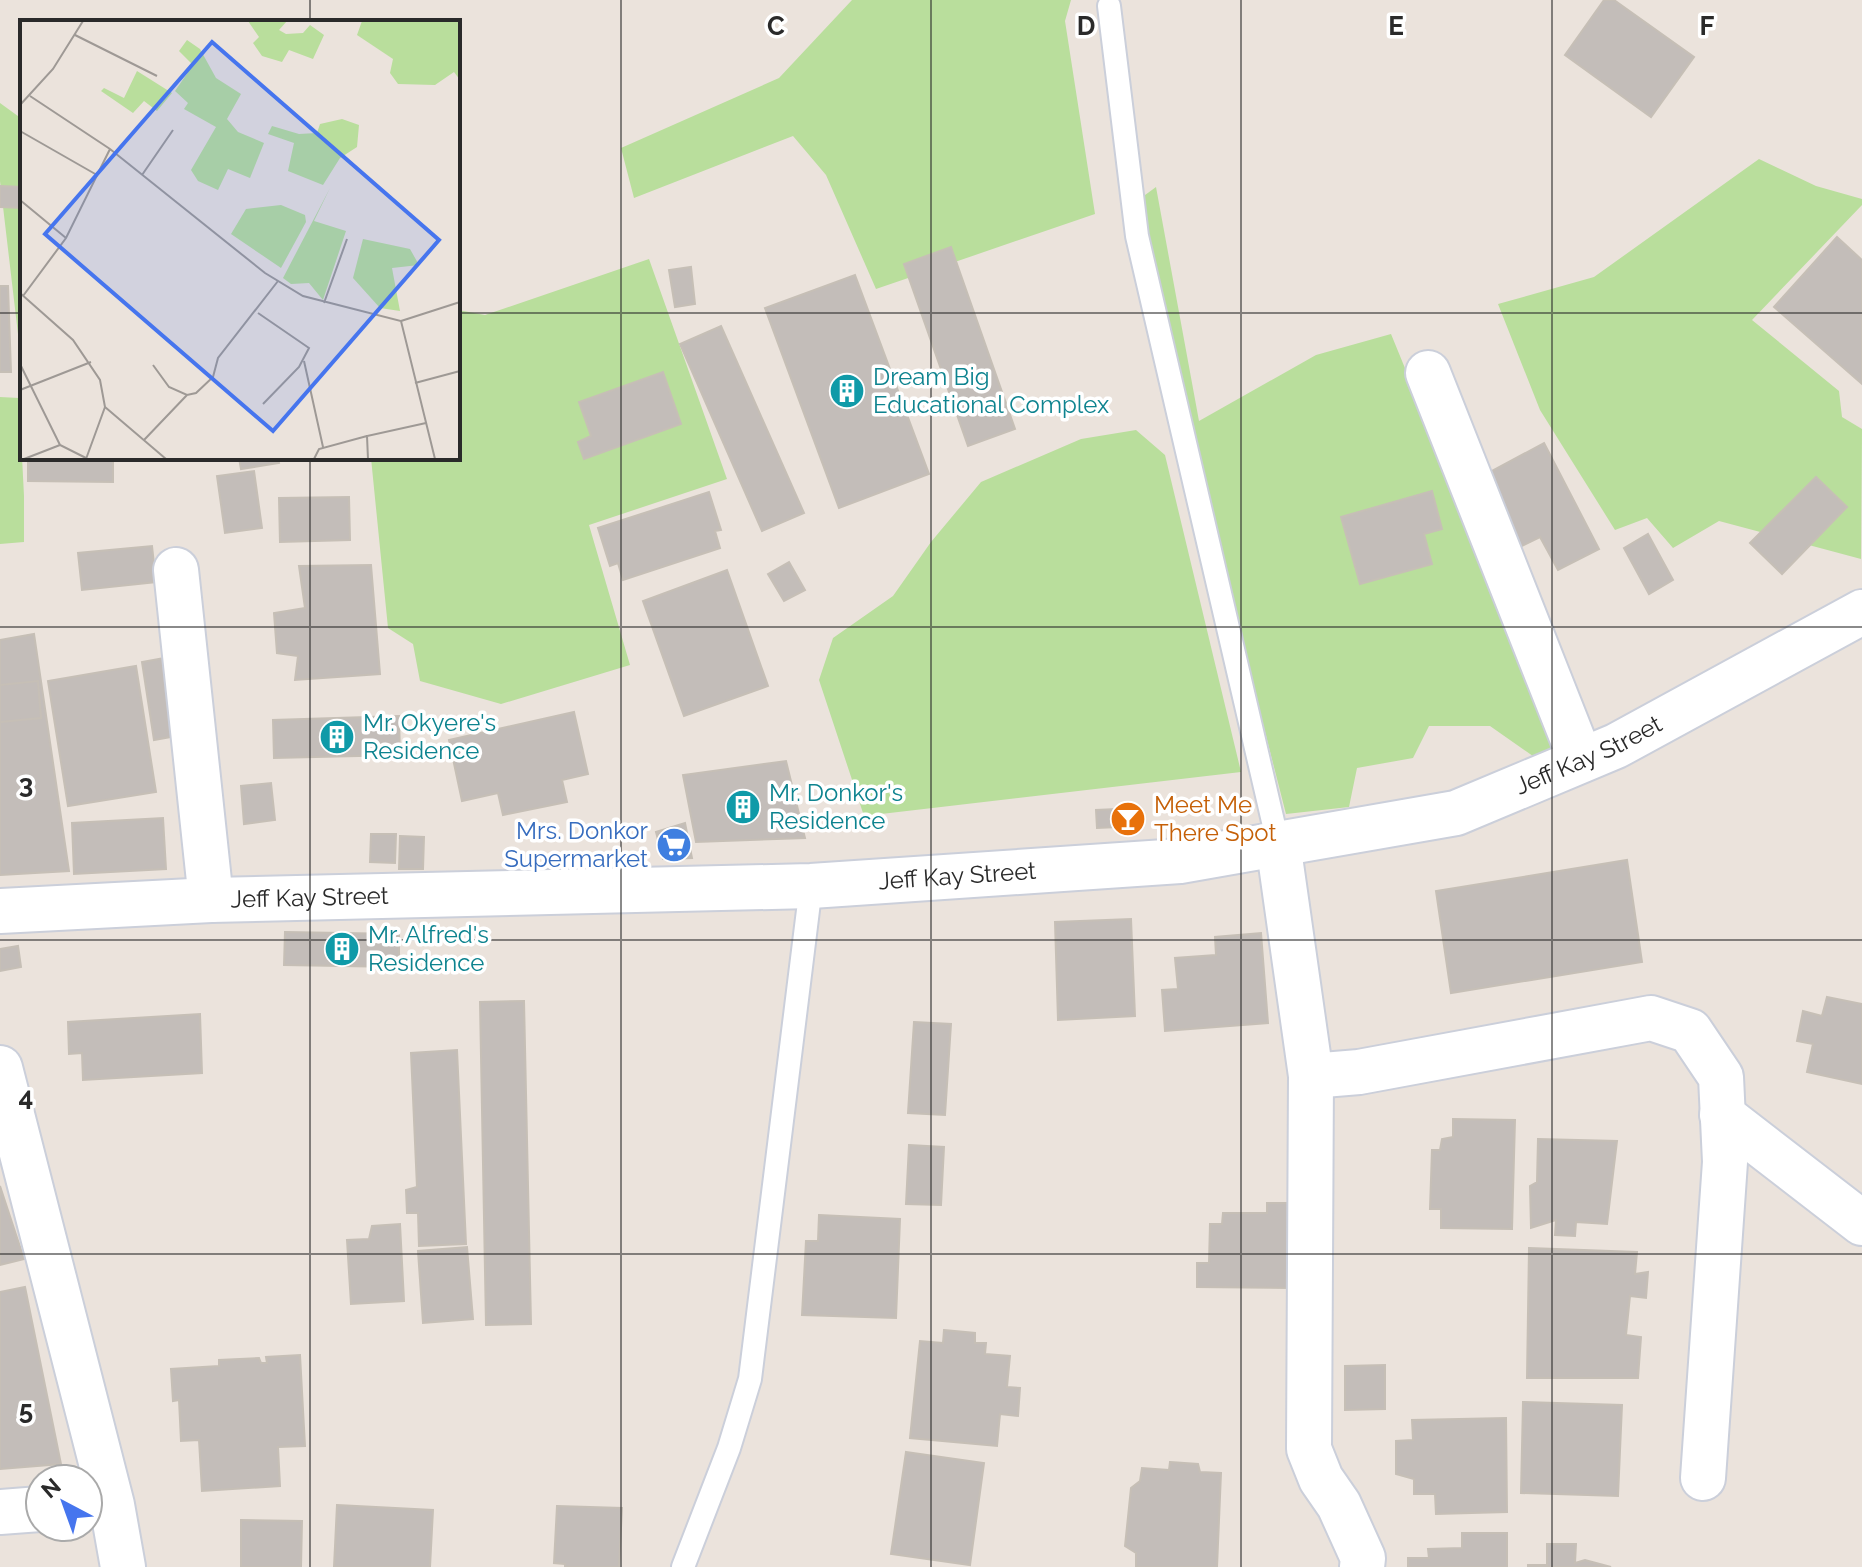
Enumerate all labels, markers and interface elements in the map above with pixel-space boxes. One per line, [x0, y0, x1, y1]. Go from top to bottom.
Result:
text: C [767, 11, 785, 41]
text: D [1077, 11, 1095, 41]
text: E [1388, 11, 1404, 41]
text: F [1700, 11, 1715, 41]
inset map [20, 20, 460, 460]
place label: Dream Big Educational Complex [873, 362, 1109, 419]
building icon: Dream Big Educational Complex [828, 372, 866, 410]
place label: Mr. Okyere's Residence [363, 708, 496, 765]
street label: Jeff Kay Street [1511, 709, 1667, 801]
building icon: Mr. Okyere's Residence [318, 718, 356, 756]
text: 3 [19, 769, 33, 799]
place label: Mr. Donkor's Residence [769, 778, 903, 835]
building icon: Mr. Donkor's Residence [724, 788, 762, 826]
place label: Meet Me There Spot [1154, 790, 1276, 847]
bar icon: Meet Me There Spot [1109, 800, 1147, 838]
place label: Mrs. Donkor Supermarket [504, 816, 649, 873]
supermarket icon: Mrs. Donkor Supermarket [655, 826, 693, 864]
street label: Jeff Kay Street [877, 856, 1037, 895]
street label: Jeff Kay Street [230, 881, 389, 914]
place label: Mr. Alfred's Residence [368, 920, 489, 977]
building icon: Mr. Alfred's Residence [323, 930, 361, 968]
text: 4 [19, 1082, 33, 1112]
text: 5 [19, 1395, 33, 1425]
north arrow [24, 1463, 104, 1543]
text: N [36, 1473, 66, 1503]

